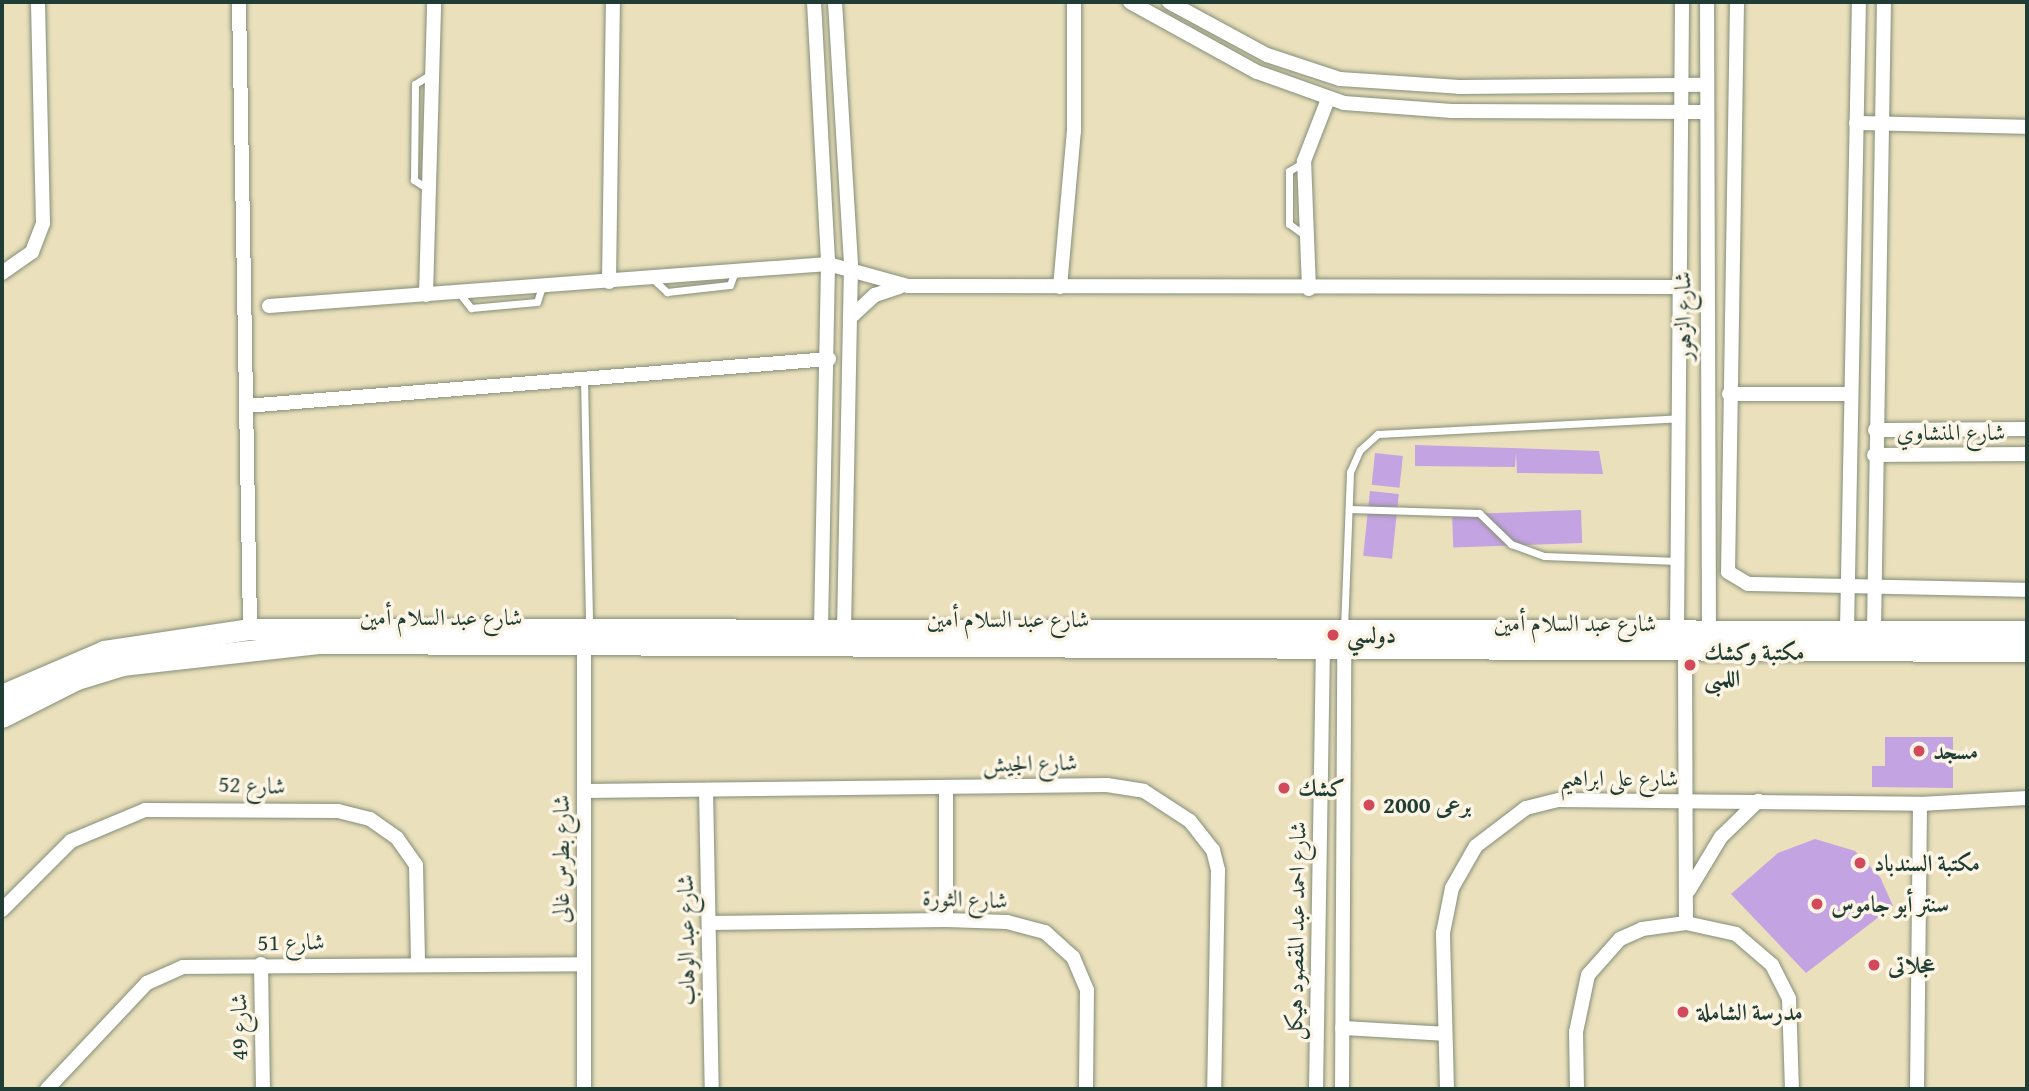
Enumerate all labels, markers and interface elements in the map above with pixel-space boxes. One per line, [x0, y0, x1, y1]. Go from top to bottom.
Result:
street label: شارع الزهور [1668, 271, 1698, 361]
street label: شارع المنشاوي [1897, 418, 2005, 446]
street label: شارع عبد السلام أمين [360, 603, 522, 631]
street label: شارع عبد السلام أمين [927, 605, 1089, 633]
street label: شارع عبد السلام أمين [1494, 609, 1656, 637]
place label: دولسي [1347, 621, 1396, 649]
marker: دولسي [1325, 627, 1341, 643]
place label: مكتبة وكشك اللمبى [1704, 638, 1804, 692]
marker: مكتبة وكشك اللمبى [1682, 657, 1698, 673]
place label: مسجد [1933, 737, 1978, 765]
marker: مسجد [1911, 743, 1927, 759]
street label: شارع الجيش [982, 748, 1078, 778]
street label: شارع على ابراهيم [1560, 764, 1678, 792]
street label: شارع 52 [218, 770, 286, 800]
place label: كشك [1298, 774, 1345, 802]
marker: كشك [1276, 780, 1292, 796]
place label: برعى 2000 [1383, 791, 1471, 819]
street label: شارع بطرس غالى [547, 795, 575, 923]
marker: برعى 2000 [1361, 797, 1377, 813]
street label: شارع احمد عبد المقصود هيكل [1280, 821, 1312, 1041]
place label: مكتبة السندباد [1874, 849, 1980, 877]
marker: مكتبة السندباد [1852, 855, 1868, 871]
street label: شارع عبد الوهاب [671, 874, 701, 1006]
street label: شارع الثورة [922, 884, 1008, 914]
place label: سنتر أبو جاموس [1831, 890, 1949, 918]
marker: سنتر أبو جاموس [1809, 896, 1825, 912]
street label: شارع 51 [257, 928, 325, 956]
place label: عجلاتى [1888, 951, 1935, 979]
marker: عجلاتى [1866, 957, 1882, 973]
street label: شارع 49 [225, 993, 253, 1061]
place label: مدرسة الشاملة [1697, 998, 1803, 1026]
marker: مدرسة الشاملة [1675, 1004, 1691, 1020]

